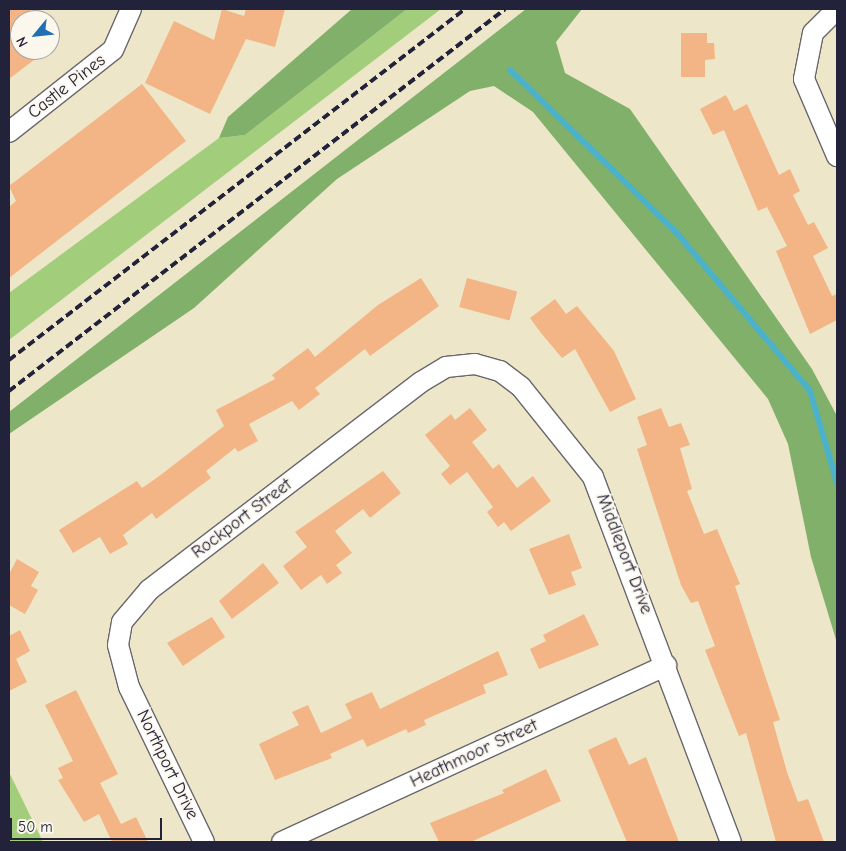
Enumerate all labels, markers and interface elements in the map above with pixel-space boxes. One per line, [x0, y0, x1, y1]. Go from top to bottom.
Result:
north arrow [10, 10, 60, 60]
text: N [13, 34, 32, 50]
street label: Castle Pines [24, 50, 110, 124]
street label: Rockport Street [188, 474, 296, 564]
street label: Middleport Drive [591, 491, 657, 617]
street label: Northport Drive [131, 707, 203, 823]
street label: Heathmoor Street [407, 715, 541, 793]
scale bar [12, 808, 165, 840]
text: 50 m [18, 818, 53, 836]

